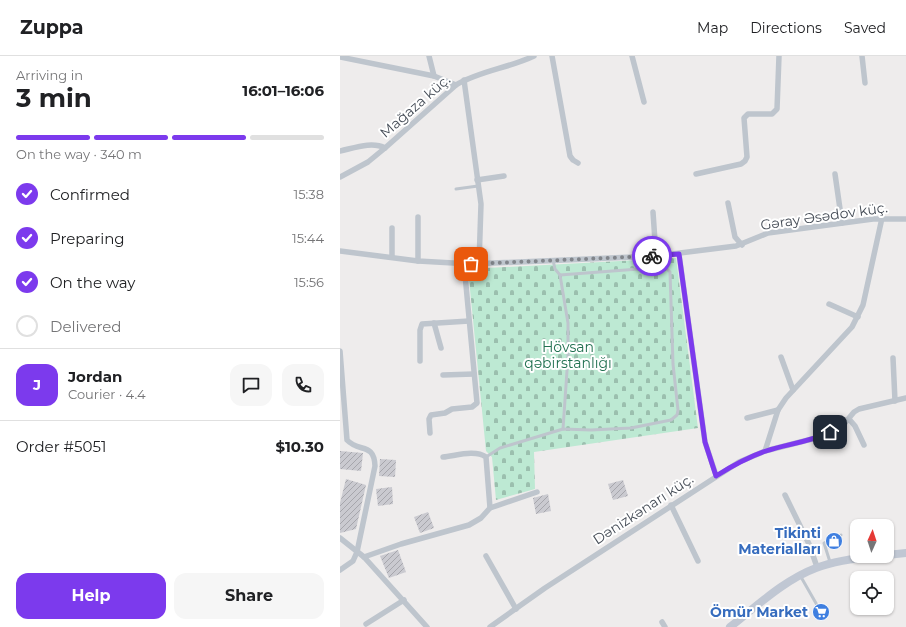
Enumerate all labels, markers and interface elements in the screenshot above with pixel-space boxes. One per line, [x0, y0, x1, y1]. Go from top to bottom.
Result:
text: Zuppa [20, 16, 84, 39]
text: Map [697, 19, 728, 37]
text: Directions [750, 19, 822, 37]
text: Saved [844, 19, 886, 37]
text: Arriving in [16, 67, 83, 83]
street label: Mağaza küç. [376, 71, 454, 141]
text: 16:01–16:06 [242, 81, 324, 100]
text: 3 min [16, 82, 92, 114]
text: On the way · 340 m [16, 146, 142, 162]
icon: check [16, 183, 38, 205]
text: Confirmed [50, 185, 130, 204]
text: 15:38 [294, 186, 324, 202]
street label: Gəray Əsədov küç. [759, 198, 889, 234]
icon: check [16, 227, 38, 249]
text: Preparing [50, 229, 125, 248]
text: 15:44 [292, 230, 324, 246]
courier [632, 236, 672, 276]
icon: bike [641, 245, 663, 267]
pin [454, 247, 488, 281]
icon: bag [460, 253, 482, 275]
icon: check [16, 271, 38, 293]
text: On the way [50, 273, 135, 292]
text: 15:56 [294, 274, 324, 290]
text: Delivered [50, 317, 122, 336]
park label: Hövsan qəbirstanlığı [524, 338, 612, 372]
button: chat [230, 364, 272, 406]
button: phone [282, 364, 324, 406]
text: Jordan [68, 367, 122, 386]
text: J [33, 375, 41, 394]
text: Courier · 4.4 [68, 386, 146, 402]
pin [813, 415, 847, 449]
icon: home [819, 421, 841, 443]
text: Order #5051 [16, 437, 106, 456]
text: $10.30 [276, 437, 324, 456]
street label: Dənizkənarı küç. [589, 470, 697, 548]
north arrow [850, 519, 894, 563]
map controls [850, 519, 894, 615]
place label: Tikinti Materialları [738, 524, 821, 558]
shop icon: Tikinti Materialları [824, 531, 844, 551]
button: locate [850, 571, 894, 615]
button: Help [16, 573, 166, 619]
button: Share [174, 573, 324, 619]
supermarket icon: Ömür Market [811, 602, 831, 622]
place label: Ömür Market [710, 603, 808, 621]

